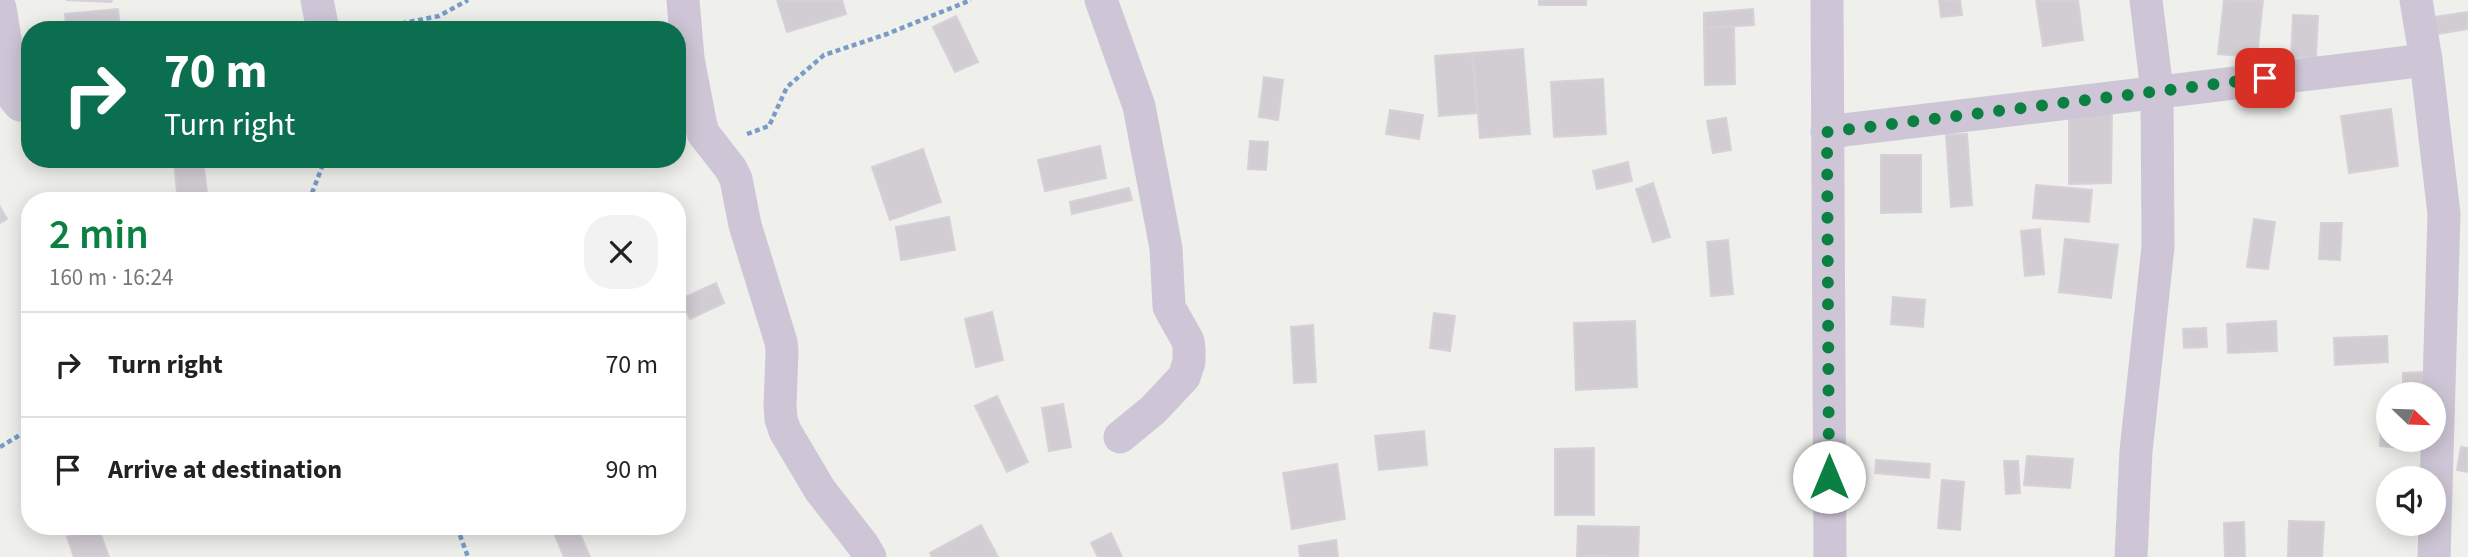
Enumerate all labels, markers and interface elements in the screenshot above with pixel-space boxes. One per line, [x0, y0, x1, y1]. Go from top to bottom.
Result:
text: 70 m [164, 37, 268, 107]
pin [2235, 48, 2295, 108]
icon: right [49, 49, 140, 140]
icon: arrive [2246, 59, 2284, 97]
text: Turn right [164, 102, 295, 148]
text: 2 min [49, 205, 149, 265]
button: close [584, 215, 658, 289]
text: 160 m · 16:24 [49, 261, 173, 294]
icon: right [49, 346, 87, 384]
text: Turn right [108, 346, 223, 383]
text: 70 m [605, 346, 658, 383]
north arrow [2376, 382, 2446, 452]
map controls [2376, 382, 2446, 536]
position arrow [1792, 440, 1866, 514]
icon: arrive [49, 451, 87, 489]
text: Arrive at destination [108, 451, 342, 488]
text: 90 m [605, 451, 658, 488]
button: sound [2376, 466, 2446, 536]

